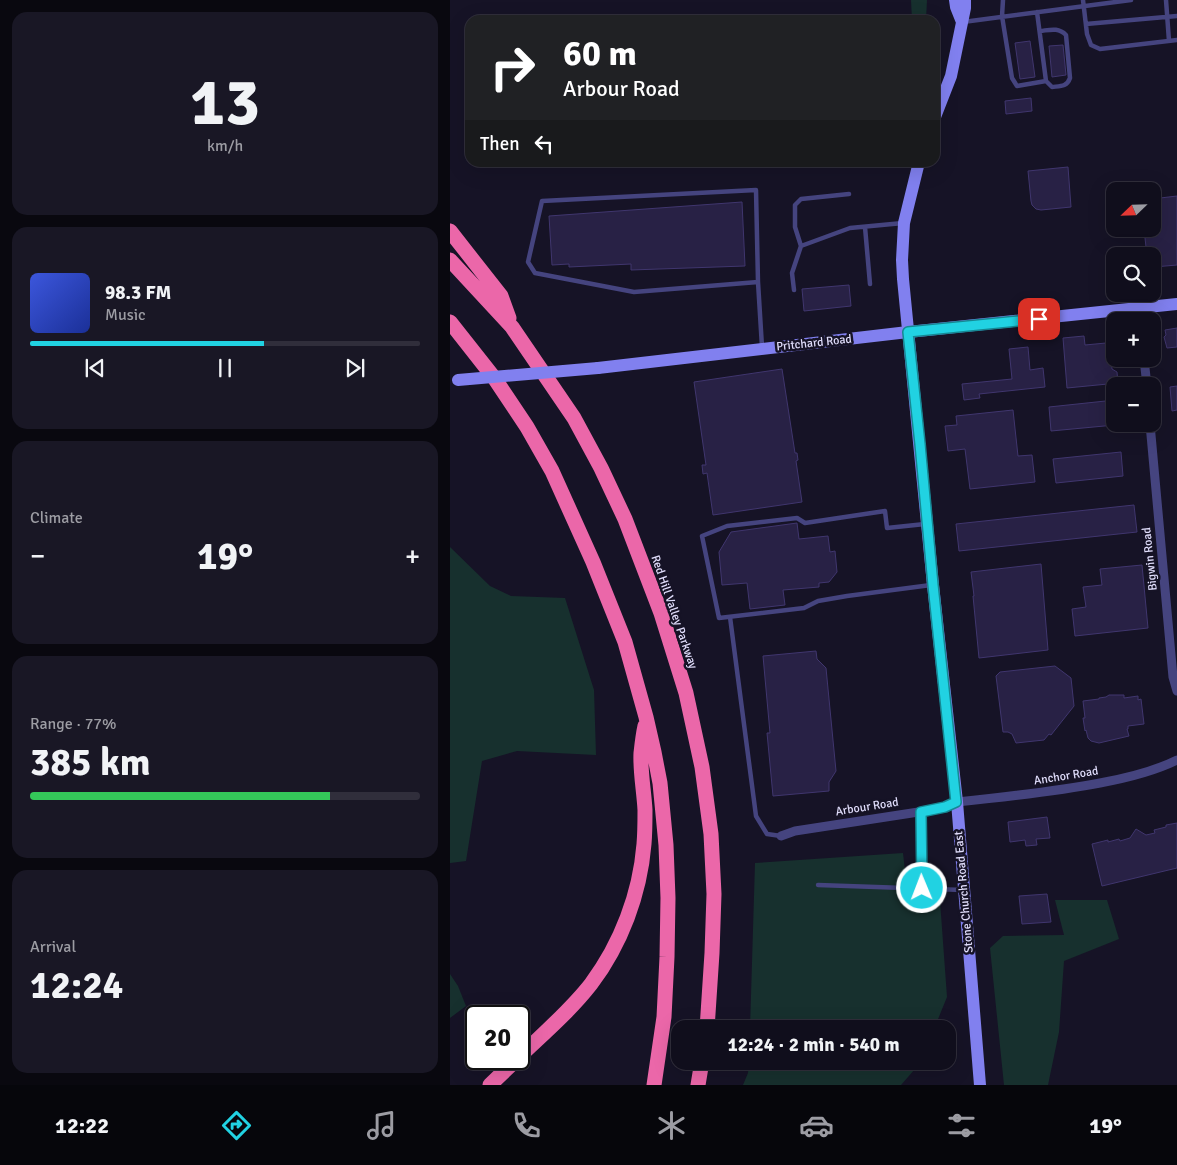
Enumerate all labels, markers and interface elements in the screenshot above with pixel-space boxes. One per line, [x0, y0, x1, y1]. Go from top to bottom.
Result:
text: 60 m [563, 32, 637, 75]
icon: right [480, 35, 545, 100]
text: 13 [190, 63, 260, 143]
text: Arbour Road [563, 75, 680, 102]
icon: left [530, 130, 558, 158]
text: Then [480, 132, 520, 156]
text: km/h [207, 136, 243, 156]
north arrow [1106, 182, 1161, 238]
map controls [1106, 182, 1161, 432]
button: search [1106, 247, 1161, 302]
text: 98.3 FM [105, 281, 171, 305]
pin [1018, 298, 1060, 340]
text: Music [105, 305, 146, 325]
icon: arrive [1025, 305, 1053, 333]
button: + [1106, 312, 1161, 367]
street label: Pritchard Road [776, 332, 852, 354]
icon: previous [81, 354, 109, 382]
icon: pause [211, 354, 239, 382]
icon: next [341, 354, 369, 382]
button: − [1106, 377, 1161, 432]
text: Climate [30, 508, 83, 528]
street label: Bigwin Road [1139, 526, 1161, 592]
text: 19° [197, 533, 253, 580]
text: − [30, 539, 45, 573]
text: + [405, 539, 420, 573]
street label: Red Hill Valley Parkway [647, 553, 701, 671]
text: Range · 77% [30, 714, 116, 734]
text: 385 km [30, 739, 151, 786]
street label: Anchor Road [1033, 764, 1099, 788]
street label: Arbour Road [834, 795, 900, 819]
street label: Stone Church Road East [951, 831, 977, 953]
position arrow [895, 861, 947, 913]
text: Arrival [30, 937, 76, 957]
text: 12:24 [30, 962, 123, 1009]
speed limit sign: 20 [465, 1005, 530, 1070]
text: 12:24 · 2 min · 540 m [727, 1033, 900, 1057]
icon: directions [219, 1108, 254, 1143]
icon: music [364, 1108, 399, 1143]
icon: phone [509, 1108, 544, 1143]
icon: climate [654, 1108, 689, 1143]
icon: car [799, 1108, 834, 1143]
icon: filters [944, 1108, 979, 1143]
text: 12:22 [55, 1112, 109, 1139]
text: 19° [1089, 1112, 1122, 1139]

